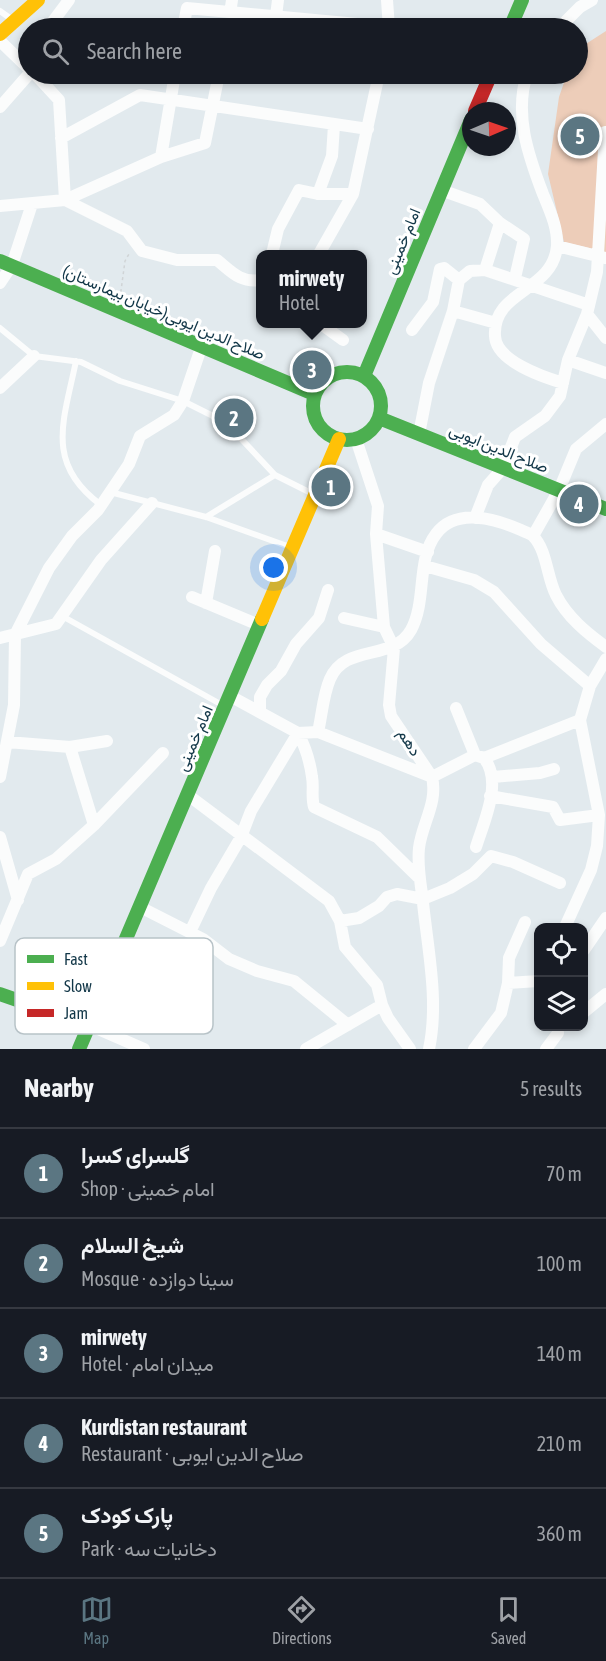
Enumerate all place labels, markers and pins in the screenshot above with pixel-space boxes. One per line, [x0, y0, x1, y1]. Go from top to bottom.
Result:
pin: 5 [560, 114, 600, 158]
pin: 3 [292, 348, 332, 392]
pin: 2 [214, 396, 254, 440]
pin: 1 [312, 464, 350, 510]
pin: 4 [560, 482, 598, 526]

